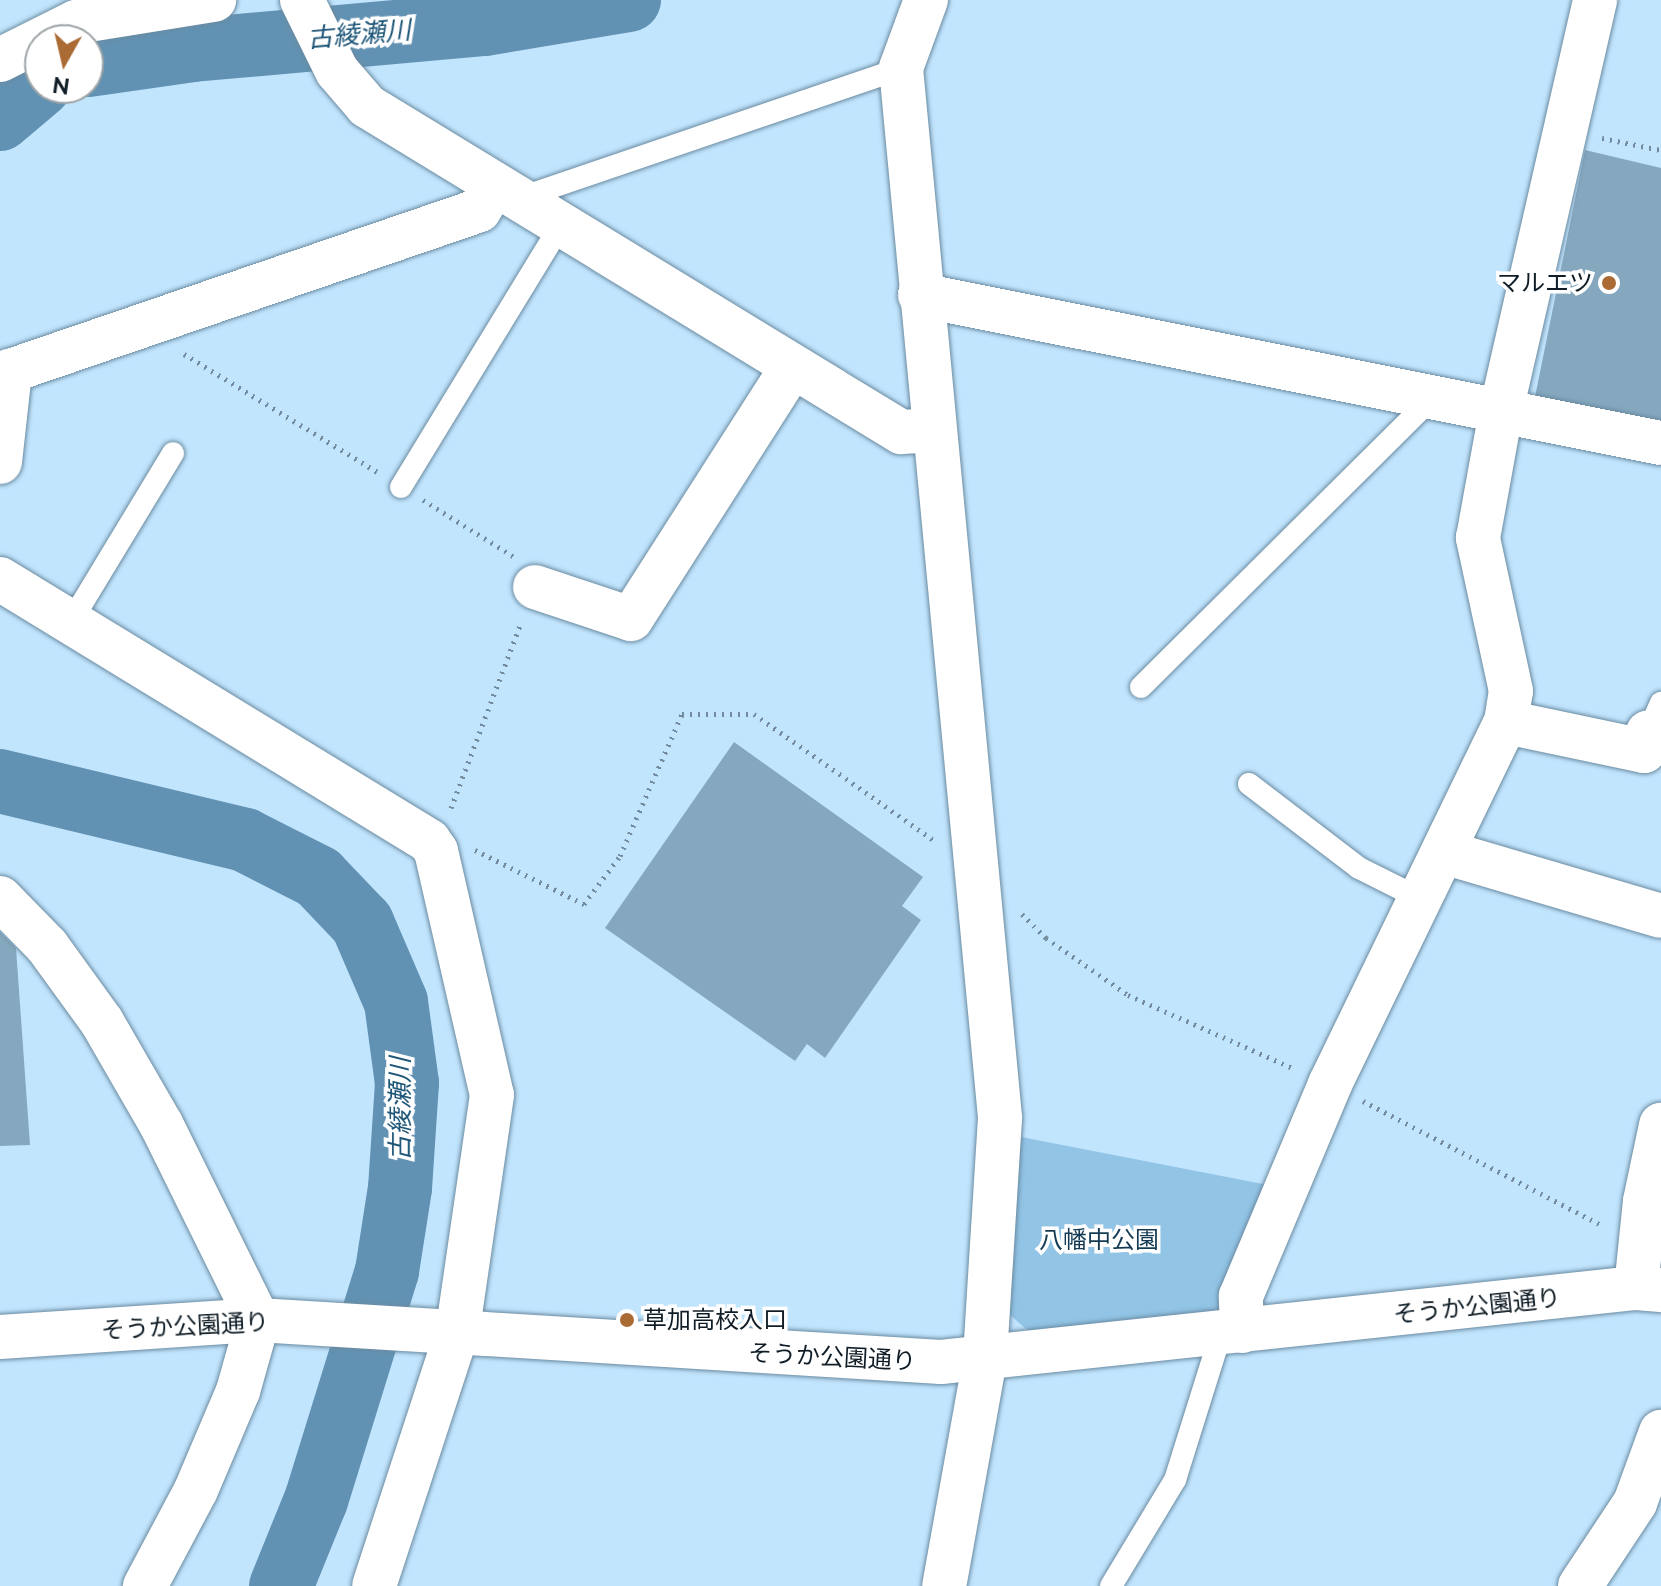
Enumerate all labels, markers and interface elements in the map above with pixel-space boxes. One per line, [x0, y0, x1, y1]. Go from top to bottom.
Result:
water label: 古綾瀬川 [306, 15, 412, 55]
north arrow [24, 24, 104, 104]
text: N [51, 72, 71, 100]
place label: マルエツ [1497, 269, 1593, 297]
marker: マルエツ [1600, 274, 1618, 292]
water label: 古綾瀬川 [385, 1057, 417, 1161]
park label: 八幡中公園 [1039, 1226, 1159, 1254]
street label: そうか公園通り [1392, 1283, 1562, 1329]
place label: 草加高校入口 [643, 1306, 787, 1334]
street label: そうか公園通り [100, 1307, 270, 1345]
marker: 草加高校入口 [618, 1311, 636, 1329]
street label: そうか公園通り [747, 1338, 917, 1376]

